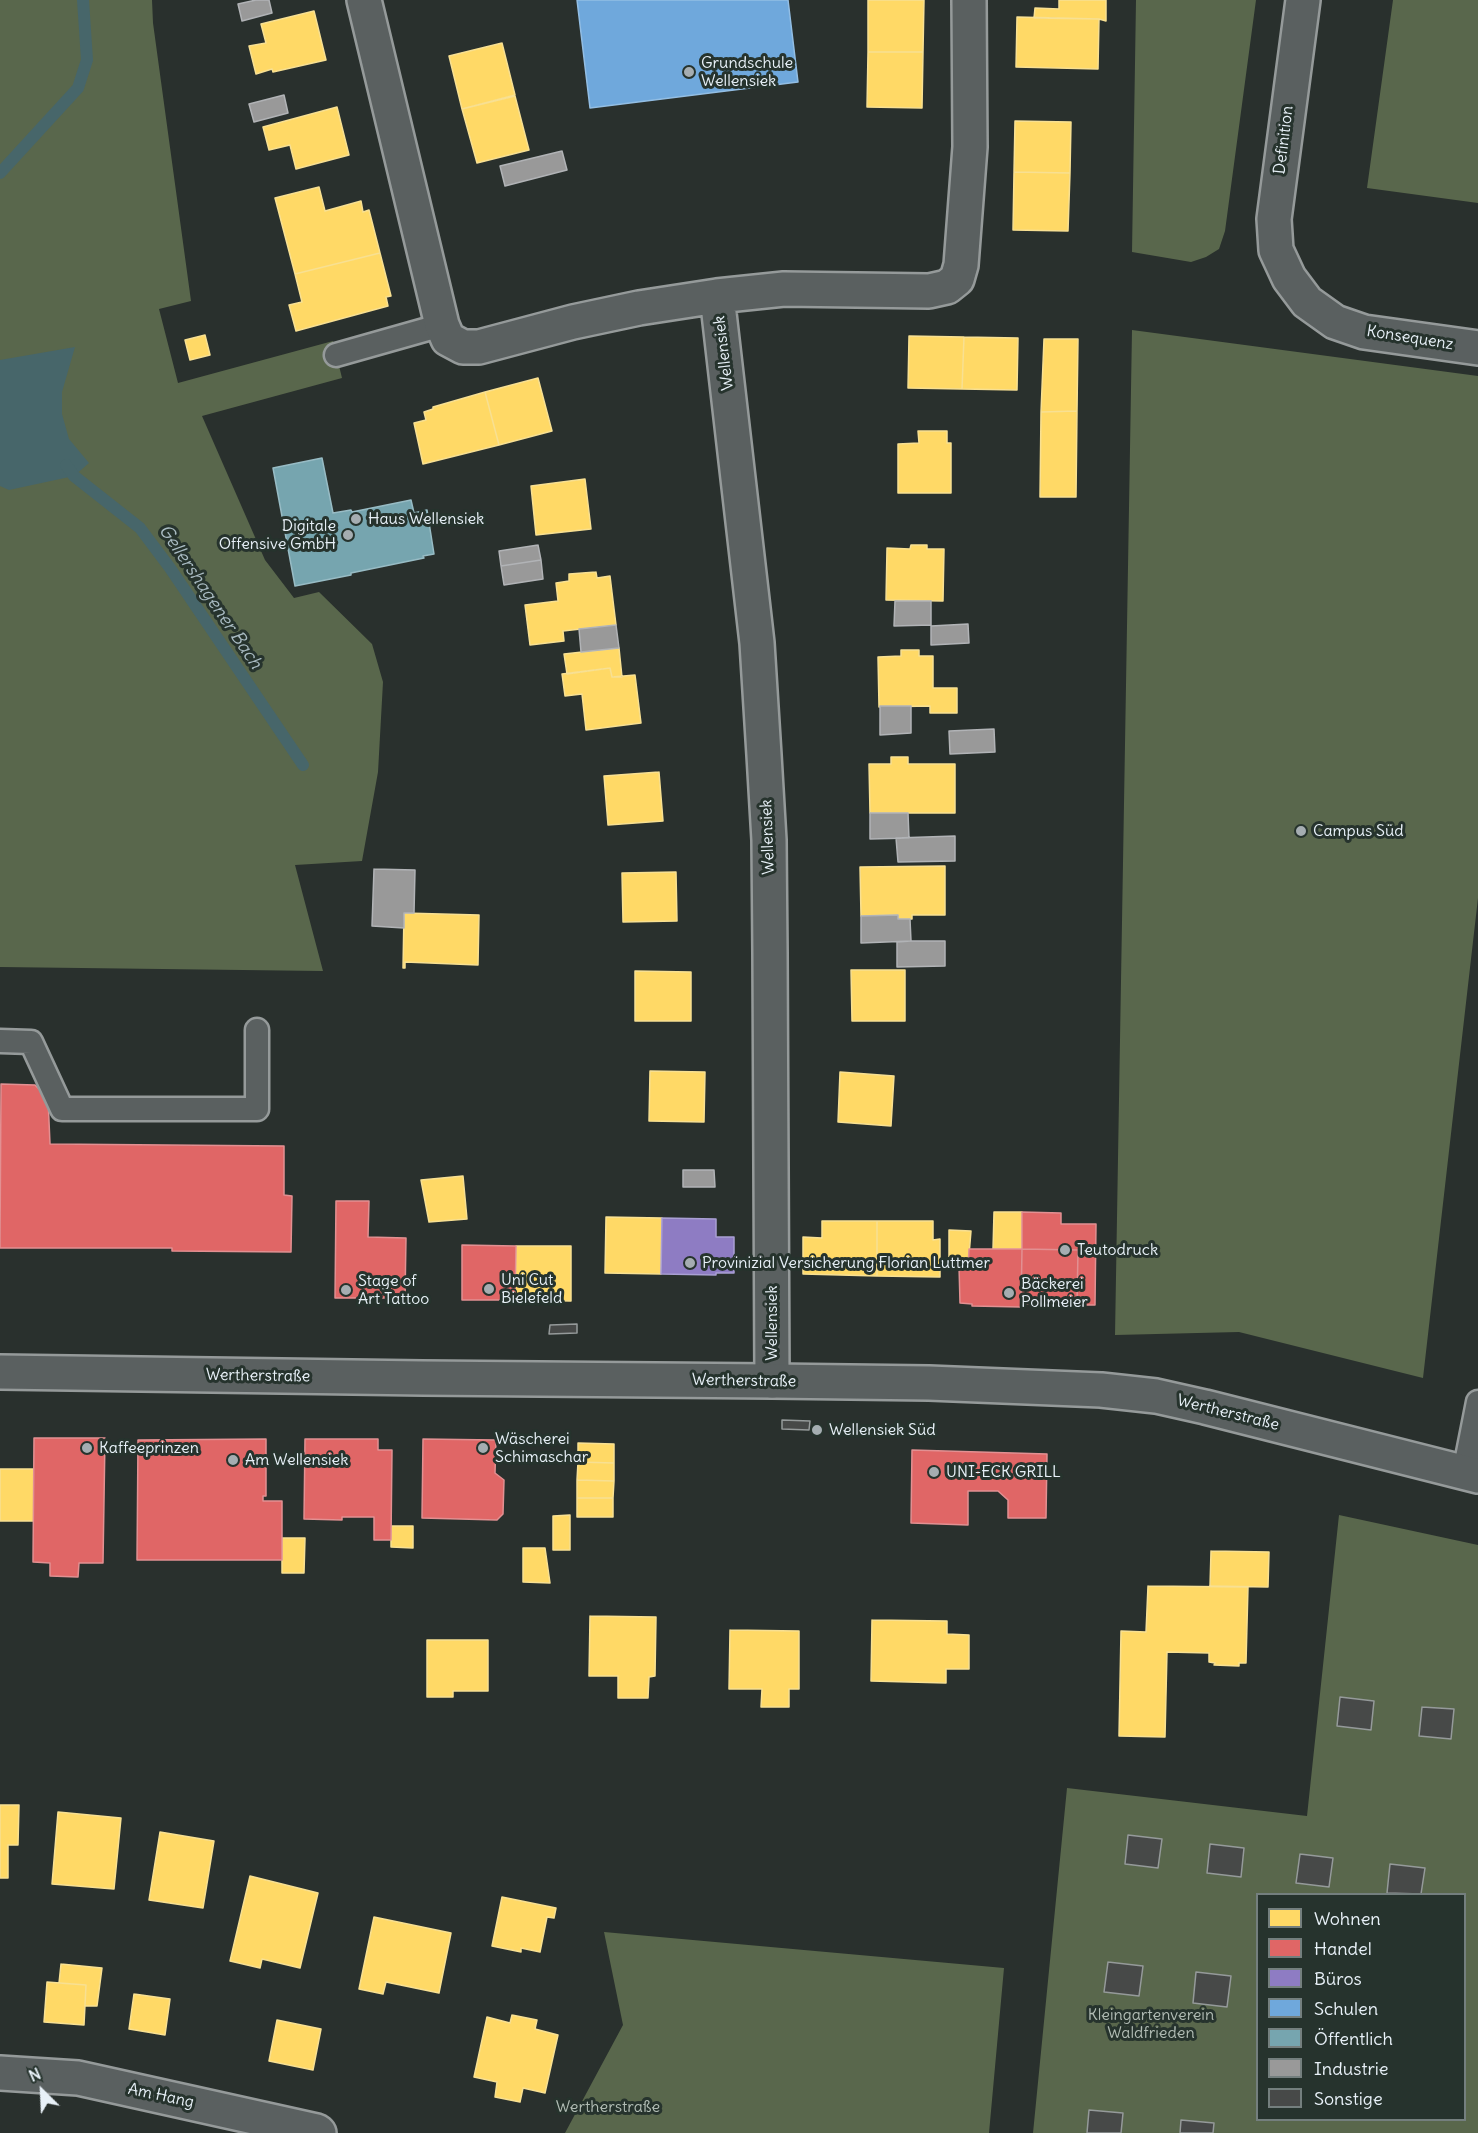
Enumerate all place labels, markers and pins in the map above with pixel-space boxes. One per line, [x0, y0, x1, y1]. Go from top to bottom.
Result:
place label: Grundschule Wellensiek [701, 53, 793, 91]
marker: Grundschule Wellensiek [682, 65, 696, 79]
place label: Haus Wellensiek [368, 509, 484, 529]
marker: Haus Wellensiek [349, 512, 363, 526]
place label: Digitale Offensive GmbH [219, 516, 336, 554]
marker: Digitale Offensive GmbH [341, 528, 355, 542]
place label: Campus Süd [1313, 821, 1404, 841]
marker: Campus Süd [1294, 824, 1308, 838]
place label: Teutodruck [1077, 1240, 1158, 1260]
marker: Teutodruck [1058, 1243, 1072, 1257]
place label: Provinizial Versicherung Florian Luttmer [702, 1253, 990, 1273]
marker: Provinizial Versicherung Florian Luttmer [683, 1256, 697, 1270]
place label: Uni Cut Bielefeld [501, 1270, 562, 1308]
place label: Stage of Art Tattoo [358, 1271, 429, 1309]
place label: Bäckerei Pollmeier [1021, 1274, 1088, 1312]
marker: Uni Cut Bielefeld [482, 1282, 496, 1296]
marker: Stage of Art Tattoo [339, 1283, 353, 1297]
marker: Bäckerei Pollmeier [1002, 1286, 1016, 1300]
place label: Wellensiek Süd [829, 1420, 936, 1440]
marker: Wellensiek Süd [810, 1423, 824, 1437]
place label: Wäscherei Schimaschar [495, 1429, 588, 1467]
place label: Kaffeeprinzen [99, 1438, 199, 1458]
marker: Kaffeeprinzen [80, 1441, 94, 1455]
marker: Wäscherei Schimaschar [476, 1441, 490, 1455]
place label: Am Wellensiek [245, 1450, 348, 1470]
marker: Am Wellensiek [226, 1453, 240, 1467]
place label: UNI-ECK GRILL [946, 1462, 1061, 1482]
marker: UNI-ECK GRILL [927, 1465, 941, 1479]

